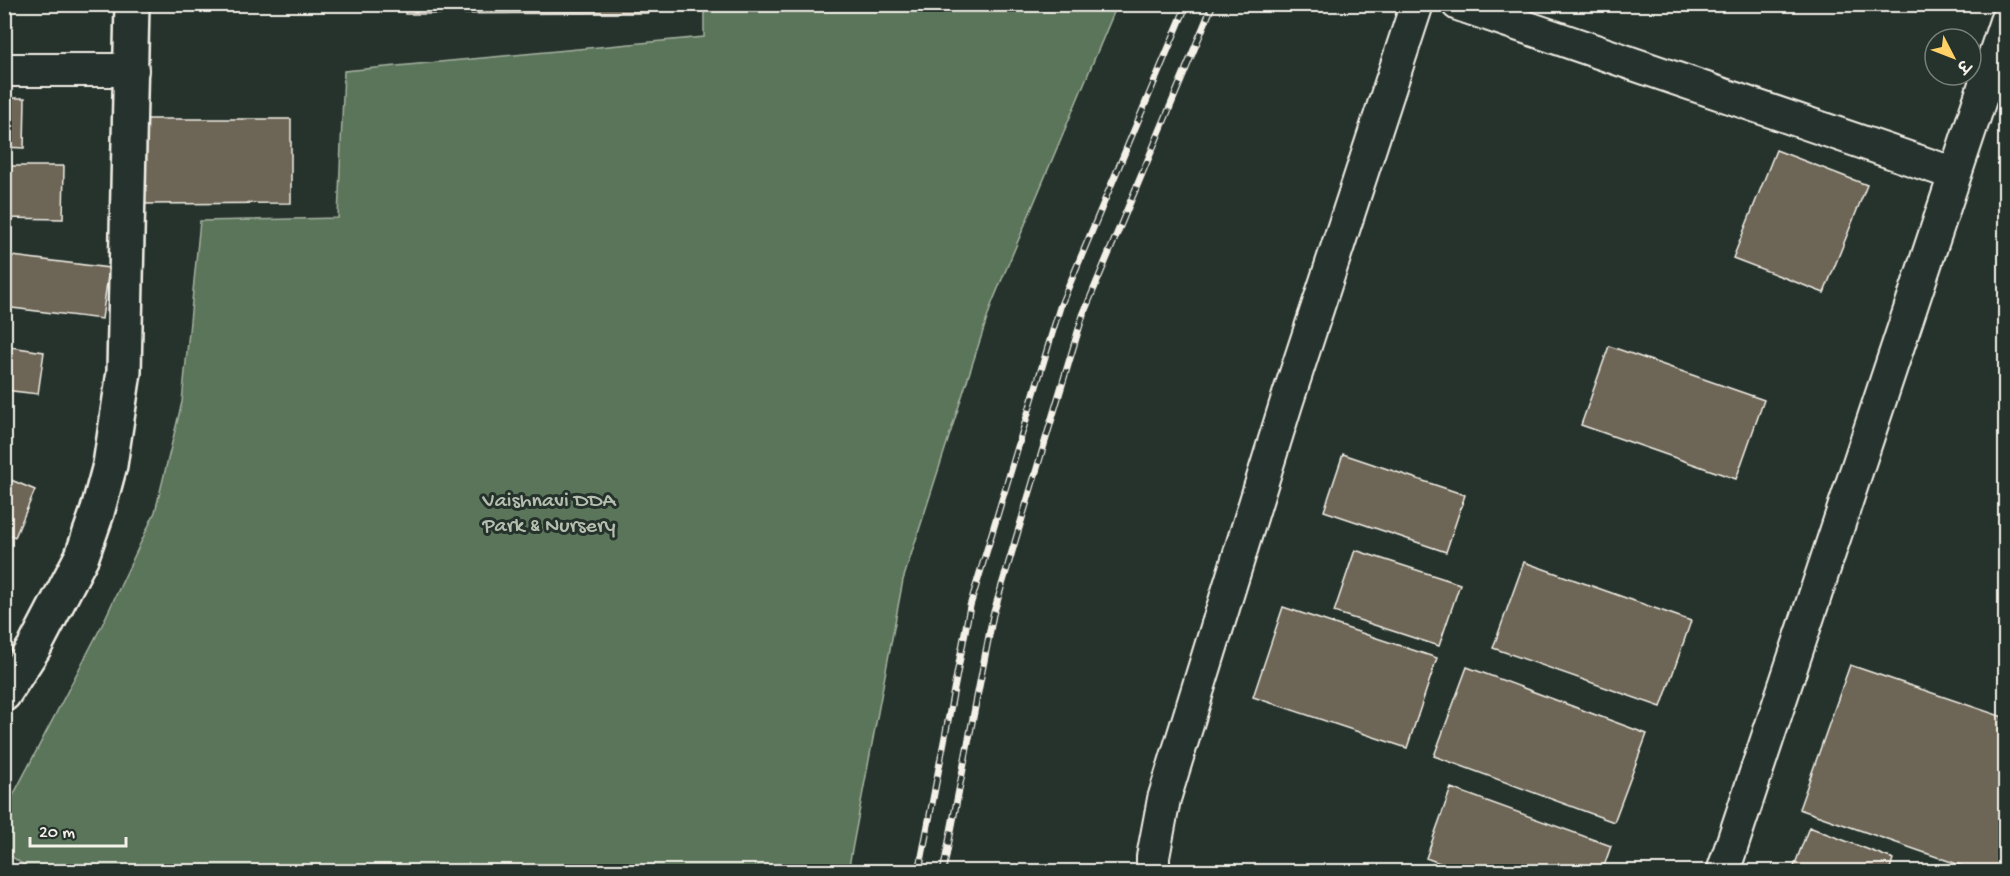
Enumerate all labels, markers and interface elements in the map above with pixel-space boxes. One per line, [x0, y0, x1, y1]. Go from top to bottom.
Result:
north arrow [1923, 27, 1983, 87]
text: उ [1950, 53, 1974, 76]
park label: Vaishnavi DDA Park & Nursery [481, 489, 617, 540]
scale bar [30, 810, 126, 848]
text: 20 m [39, 823, 75, 844]

